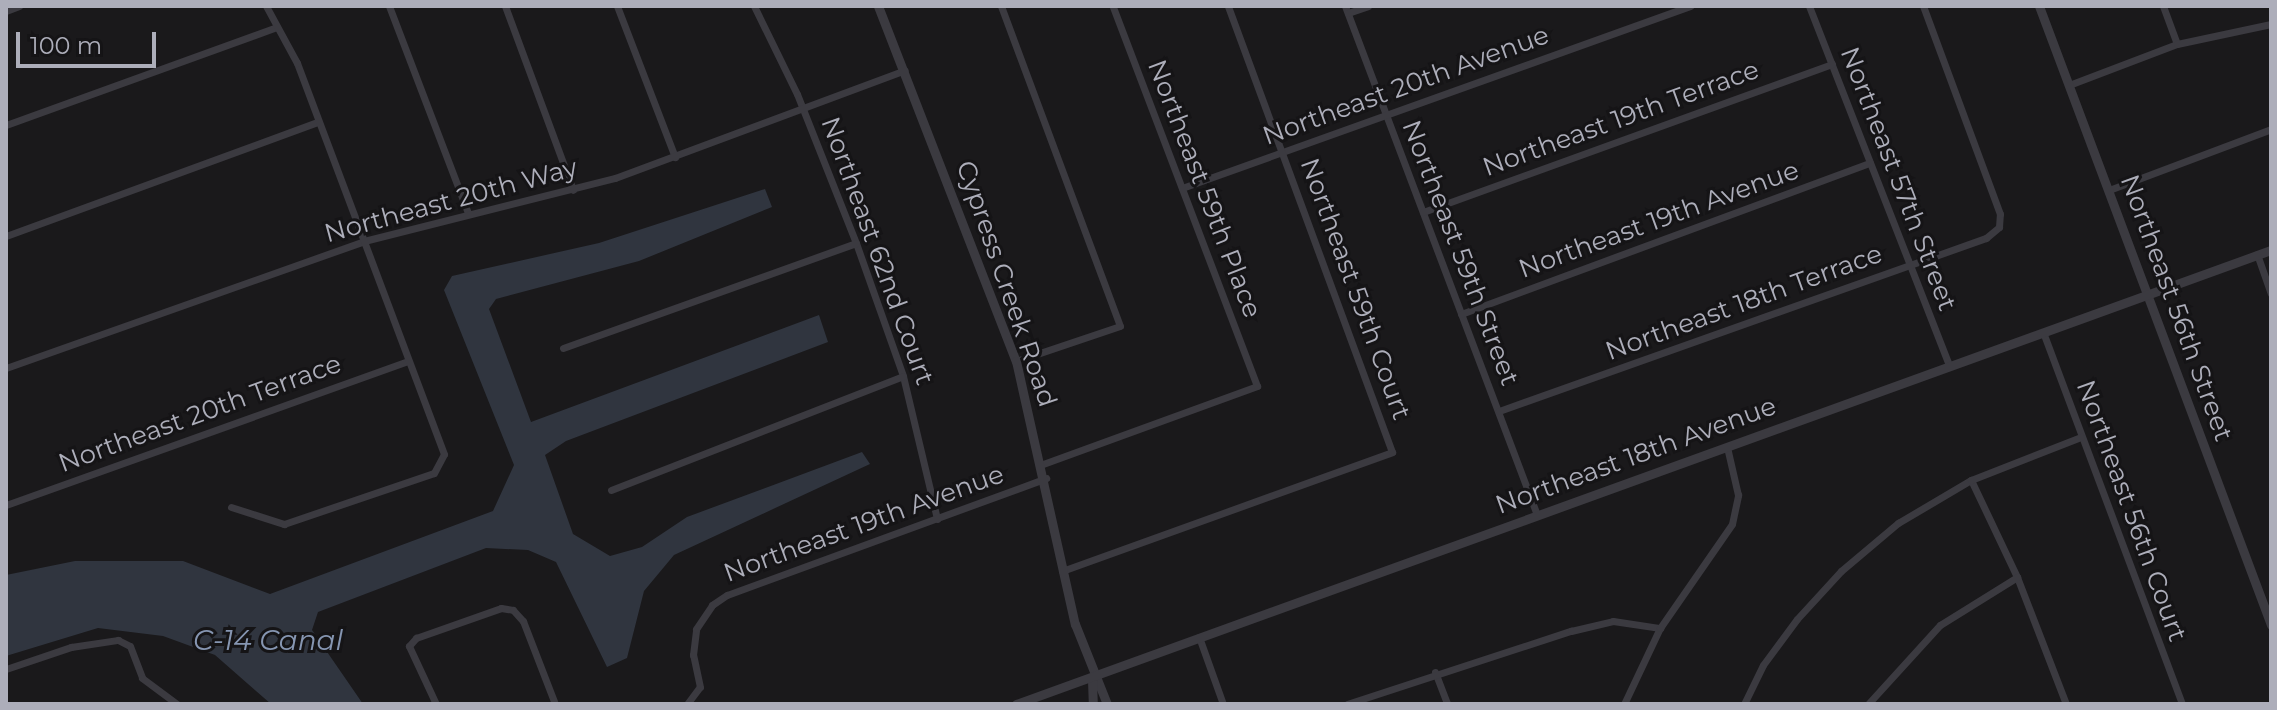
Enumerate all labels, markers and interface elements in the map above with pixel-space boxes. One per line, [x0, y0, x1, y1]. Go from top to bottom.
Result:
scale bar [20, 16, 160, 66]
street label: Northeast 20th Avenue [1259, 20, 1553, 152]
text: 100 m [30, 31, 102, 60]
street label: Northeast 57th Street [1833, 43, 1963, 315]
street label: Northeast 19th Terrace [1479, 54, 1763, 184]
street label: Northeast 59th Place [1140, 56, 1268, 322]
street label: Northeast 62nd Court [814, 113, 940, 389]
street label: Northeast 59th Street [1395, 116, 1525, 390]
street label: Northeast 20th Way [321, 152, 581, 250]
street label: Northeast 59th Court [1293, 154, 1417, 424]
street label: Northeast 19th Avenue [1515, 155, 1803, 285]
street label: Cypress Creek Road [949, 157, 1063, 411]
street label: Northeast 56th Street [2113, 171, 2239, 445]
street label: Northeast 18th Terrace [1601, 238, 1887, 368]
street label: Northeast 20th Terrace [54, 348, 346, 480]
street label: Northeast 56th Court [2069, 376, 2193, 646]
street label: Northeast 18th Avenue [1492, 391, 1780, 521]
street label: Northeast 19th Avenue [720, 459, 1008, 589]
water label: C-14 Canal [193, 623, 343, 657]

